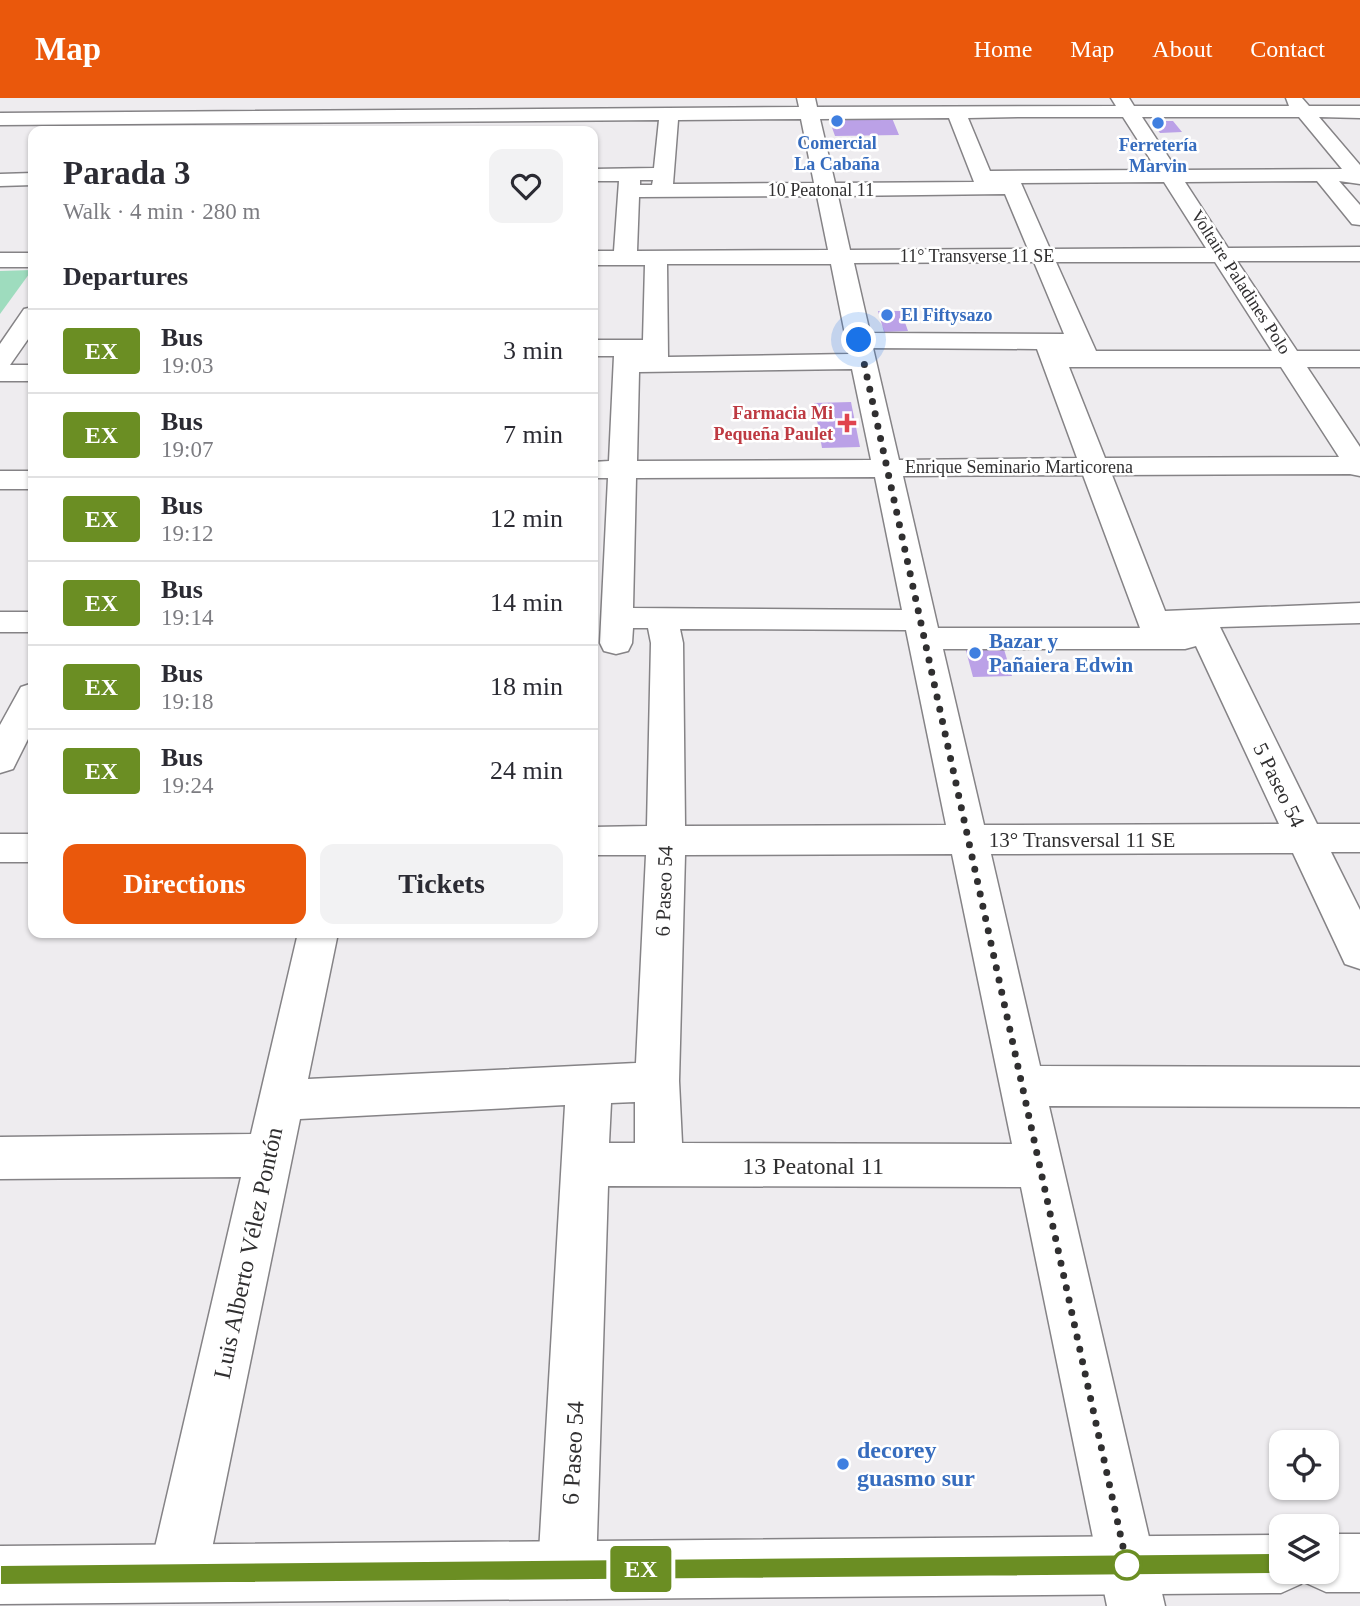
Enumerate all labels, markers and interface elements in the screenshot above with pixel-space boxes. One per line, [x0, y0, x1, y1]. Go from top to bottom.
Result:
text: Map [35, 31, 101, 67]
text: Home [974, 36, 1032, 62]
text: Map [1070, 36, 1114, 62]
text: About [1152, 36, 1212, 62]
text: Contact [1250, 36, 1325, 62]
marker: Comercial La Cabaña [829, 113, 845, 129]
marker: Ferretería Marvin [1150, 115, 1166, 131]
place label: Comercial La Cabaña [794, 133, 880, 174]
place label: Ferretería Marvin [1119, 135, 1197, 176]
button: heart [489, 149, 563, 223]
text: Parada 3 [63, 155, 190, 191]
street label: 10 Peatonal 11 [768, 180, 874, 200]
text: Walk · 4 min · 280 m [63, 199, 260, 224]
street label: Voltaire Paladines Polo [1187, 206, 1295, 358]
street label: 11° Transverse 11 SE [900, 246, 1054, 266]
text: Departures [63, 262, 188, 291]
place label: El Fiftysazo [901, 305, 993, 325]
marker: El Fiftysazo [879, 307, 895, 323]
your location [841, 322, 876, 357]
text: Bus [161, 323, 203, 352]
text: 3 min [503, 336, 563, 365]
text: EX [85, 338, 118, 364]
text: 19:03 [161, 353, 213, 378]
place label: Farmacia Mi Pequeña Paulet [714, 403, 833, 444]
text: Bus [161, 407, 203, 436]
marker: Farmacia Mi Pequeña Paulet [839, 415, 855, 431]
text: 7 min [503, 420, 563, 449]
text: EX [85, 422, 118, 448]
text: 19:07 [161, 437, 213, 462]
street label: Enrique Seminario Marticorena [905, 457, 1133, 477]
text: Bus [161, 491, 203, 520]
text: 12 min [490, 504, 563, 533]
text: EX [85, 506, 118, 532]
text: 19:12 [161, 521, 213, 546]
text: Bus [161, 575, 203, 604]
text: 14 min [490, 588, 563, 617]
text: EX [85, 590, 118, 616]
text: 19:14 [161, 605, 213, 630]
place label: Bazar y Pañaiera Edwin [989, 629, 1133, 677]
marker: Bazar y Pañaiera Edwin [967, 645, 983, 661]
text: Bus [161, 659, 203, 688]
text: 18 min [490, 672, 563, 701]
text: EX [85, 674, 118, 700]
text: 19:18 [161, 689, 213, 714]
street label: 5 Paseo 54 [1248, 739, 1310, 832]
text: Bus [161, 743, 203, 772]
text: 24 min [490, 756, 563, 785]
text: EX [85, 758, 118, 784]
text: 19:24 [161, 773, 213, 798]
street label: 13° Transversal 11 SE [989, 828, 1175, 852]
button: Directions [63, 844, 306, 924]
button: Tickets [320, 844, 563, 924]
street label: 6 Paseo 54 [650, 845, 678, 937]
street label: Luis Alberto Vélez Pontón [209, 1125, 287, 1381]
street label: 13 Peatonal 11 [742, 1153, 884, 1179]
street label: 6 Paseo 54 [557, 1400, 589, 1506]
map controls [1269, 1430, 1339, 1584]
button: locate [1269, 1430, 1339, 1500]
place label: decorey guasmo sur [857, 1437, 975, 1491]
marker: decorey guasmo sur [835, 1456, 851, 1472]
button: layers [1269, 1514, 1339, 1584]
line badge: EX [610, 1546, 672, 1592]
unlabelled marker [1112, 1550, 1142, 1580]
text: EX [624, 1556, 658, 1582]

